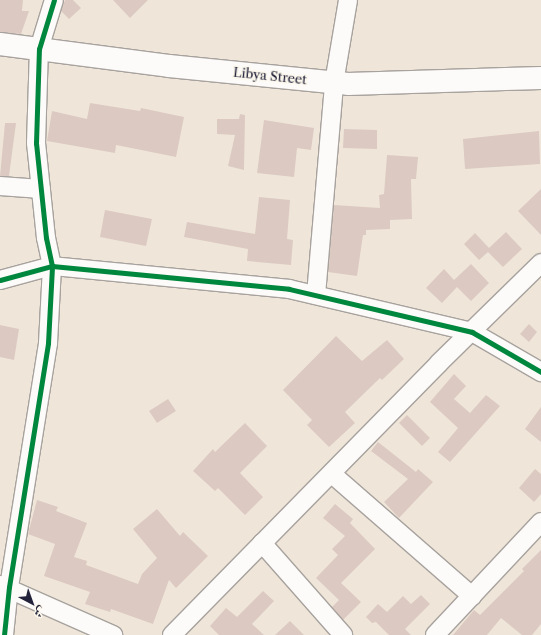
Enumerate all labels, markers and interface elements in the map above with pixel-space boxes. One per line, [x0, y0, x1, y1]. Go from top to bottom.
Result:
street label: Libya Street [232, 64, 308, 88]
north arrow [12, 583, 52, 623]
text: ش [31, 603, 49, 621]

